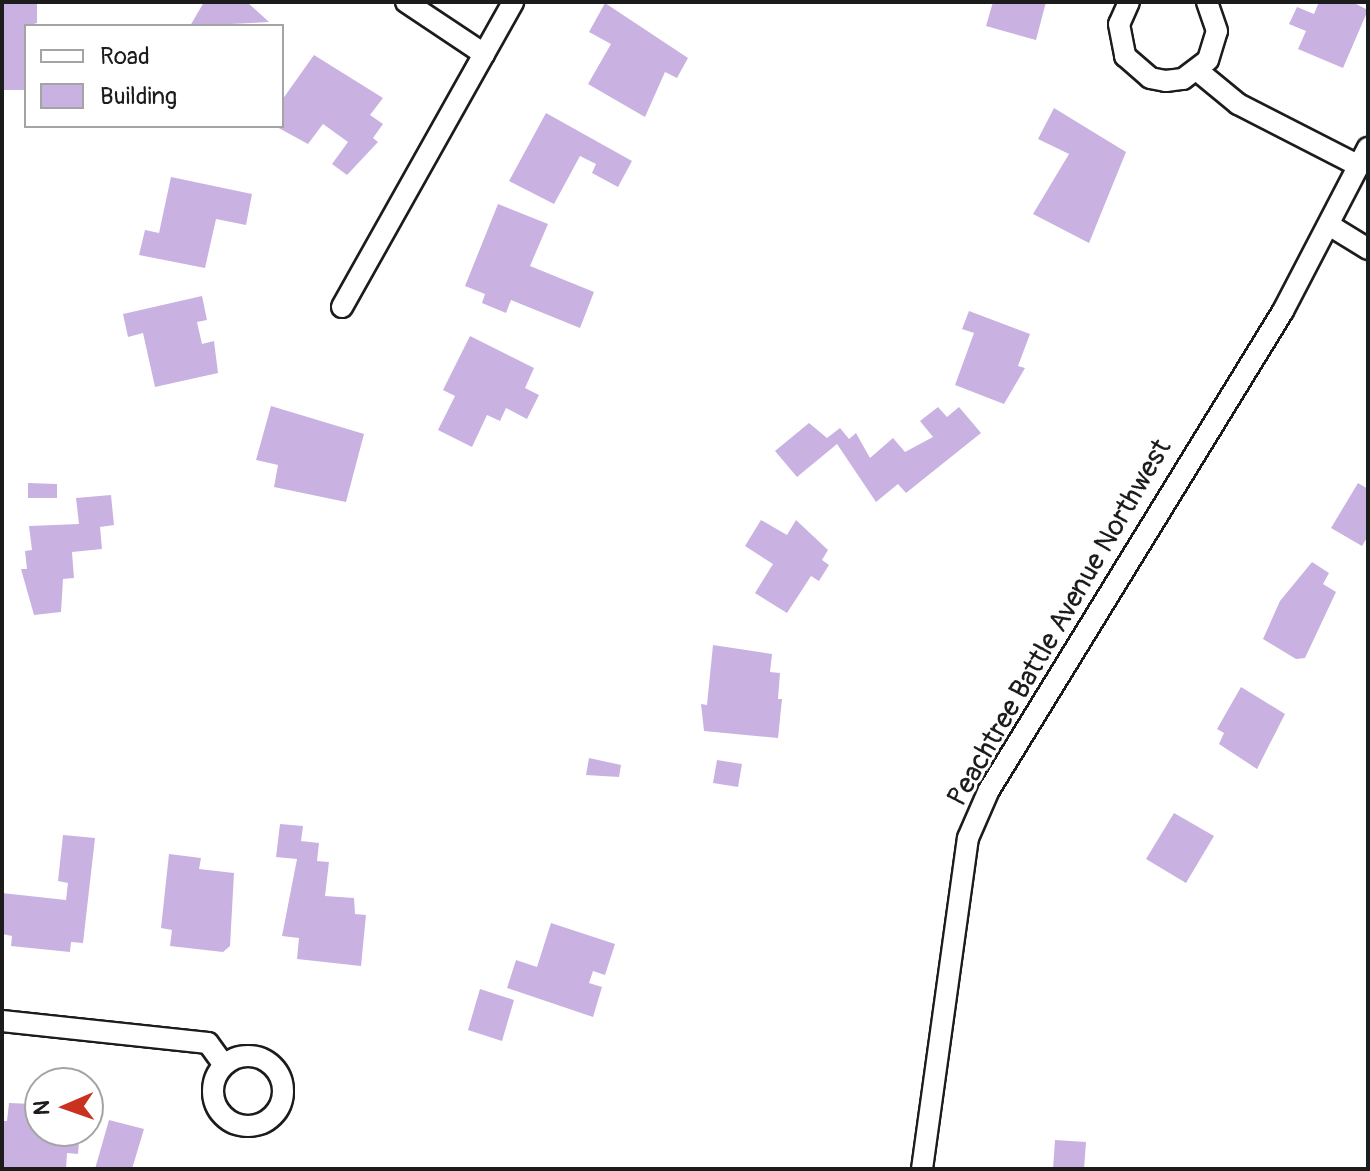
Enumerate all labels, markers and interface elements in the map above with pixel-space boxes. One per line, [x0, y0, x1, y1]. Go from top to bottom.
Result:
legend [24, 24, 284, 128]
text: Road [100, 42, 150, 71]
text: Building [100, 82, 177, 111]
street label: Peachtree Battle Avenue Northwest [941, 434, 1179, 812]
north arrow [24, 1067, 104, 1147]
text: N [28, 1100, 56, 1116]

